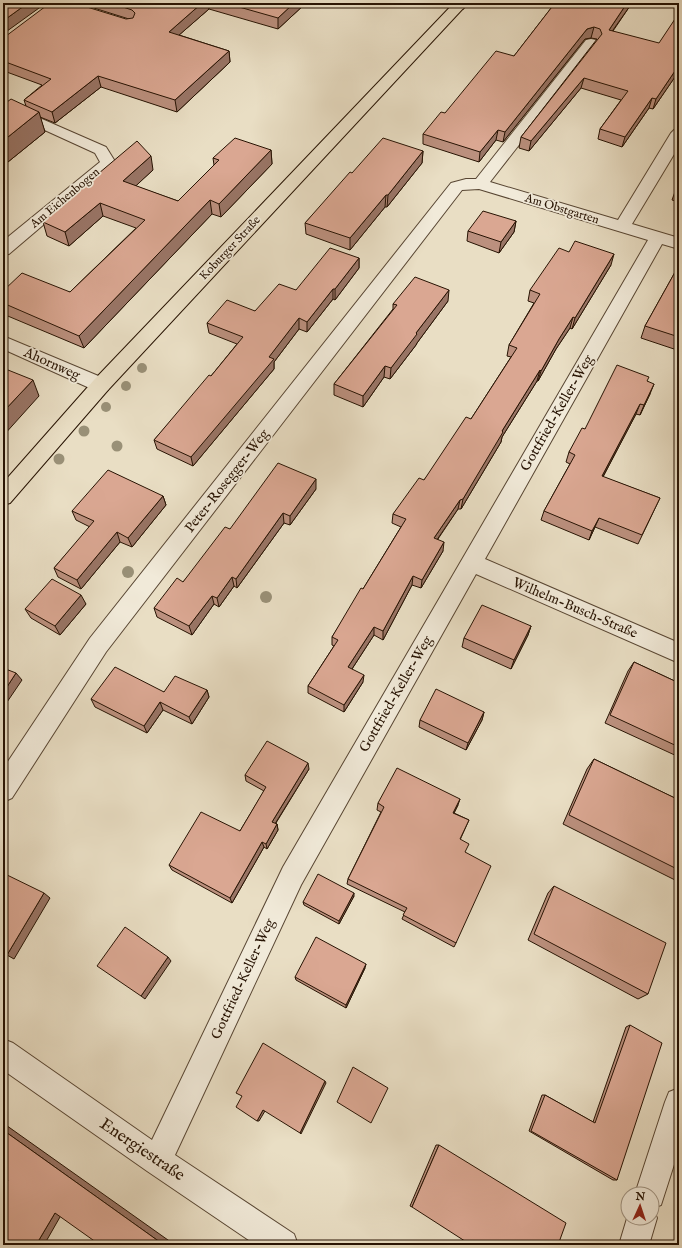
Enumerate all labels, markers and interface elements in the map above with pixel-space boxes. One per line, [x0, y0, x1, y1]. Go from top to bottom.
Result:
street label: Am Eichenbogen [26, 164, 103, 232]
street label: Am Obstgarten [522, 190, 601, 228]
street label: Koburger Straße [196, 212, 264, 283]
street label: Ahornweg [20, 343, 83, 385]
street label: Gottfried-Keller-Weg [516, 351, 598, 474]
street label: Peter-Rosegger-Weg [181, 425, 273, 536]
street label: Wilhelm-Busch-Straße [510, 574, 641, 643]
street label: Gottfried-Keller-Weg [355, 632, 437, 755]
street label: Gottfried-Keller-Weg [207, 915, 279, 1042]
street label: Energiestraße [95, 1114, 189, 1186]
north arrow [620, 1186, 660, 1226]
text: N [634, 1190, 646, 1204]

